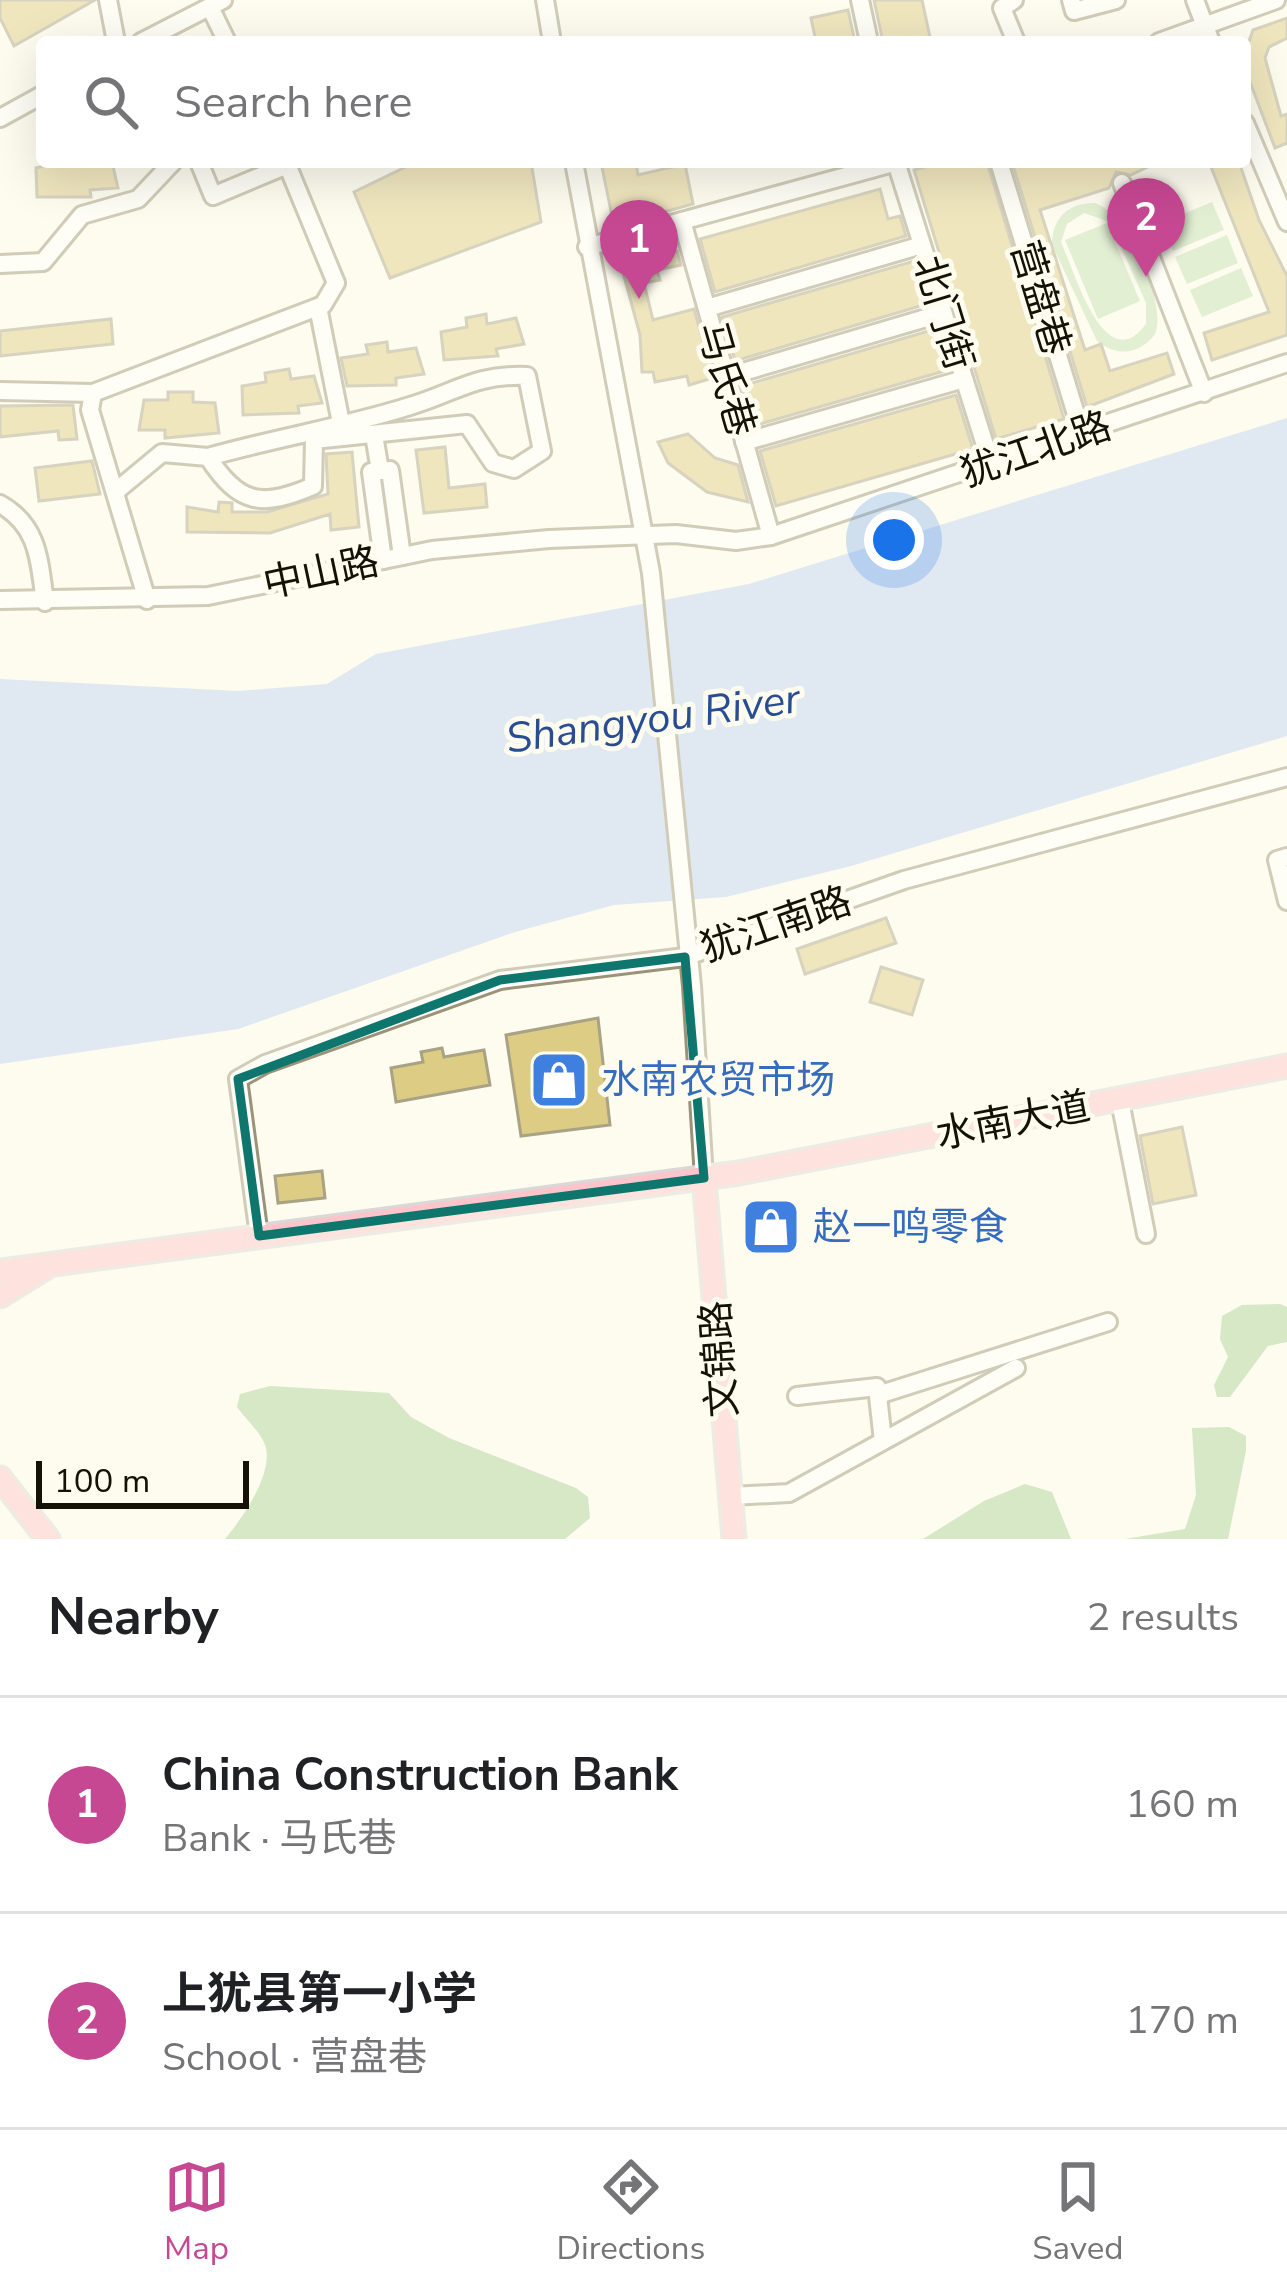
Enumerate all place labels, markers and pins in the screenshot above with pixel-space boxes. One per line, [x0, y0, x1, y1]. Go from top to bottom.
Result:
pin: 2 [1107, 178, 1185, 277]
pin: 1 [600, 200, 678, 299]
shop icon: 水南农贸市场 [528, 1049, 590, 1111]
place label: 水南农贸市场 [601, 1054, 835, 1107]
shop icon: 赵一鸣零食 [740, 1196, 802, 1258]
place label: 赵一鸣零食 [813, 1201, 1008, 1254]

